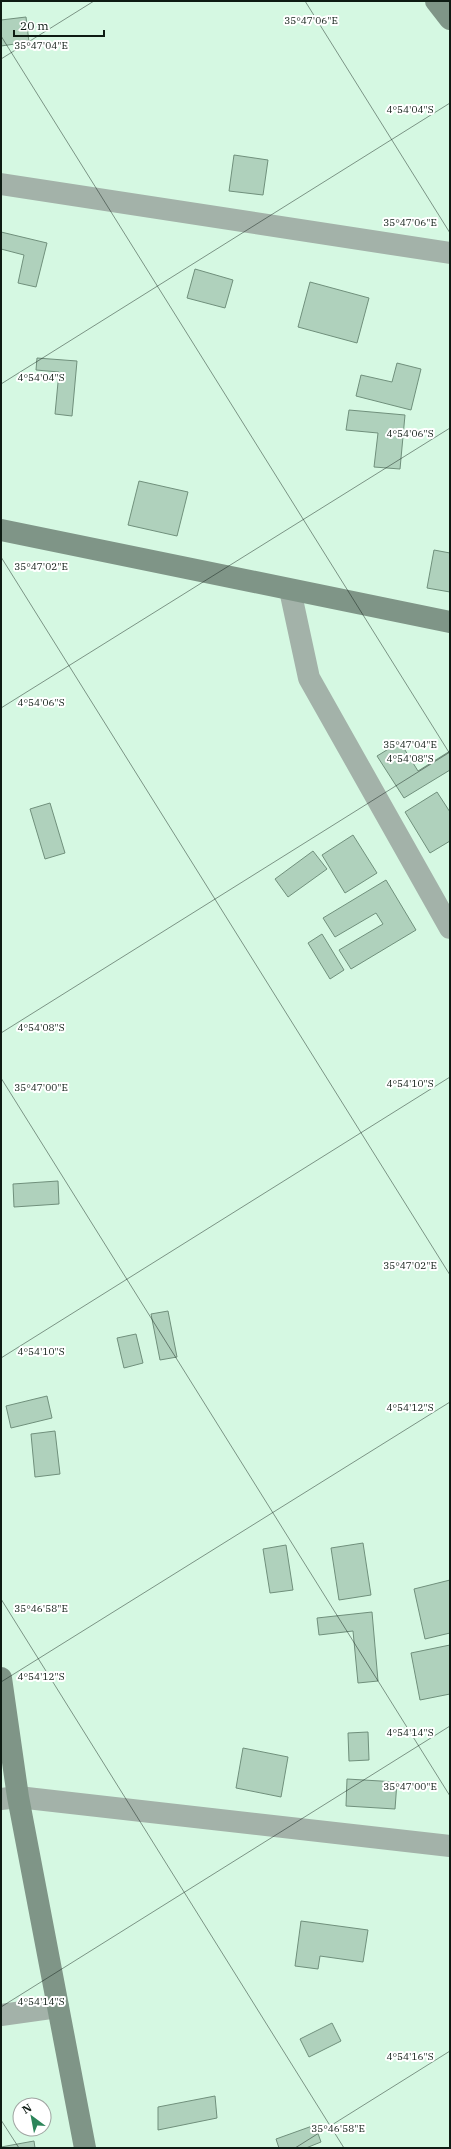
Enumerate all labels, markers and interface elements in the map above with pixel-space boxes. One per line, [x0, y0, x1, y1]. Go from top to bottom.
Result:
scale bar [14, 12, 104, 38]
text: 35°47'06"E [284, 14, 338, 27]
text: 20 m [20, 18, 49, 33]
text: 35°47'04"E [14, 39, 68, 52]
text: 4°54'04"S [386, 103, 434, 116]
text: 35°47'06"E [383, 216, 437, 229]
text: 4°54'04"S [17, 371, 65, 384]
text: 4°54'06"S [386, 427, 434, 440]
text: 35°47'02"E [14, 560, 68, 573]
text: 4°54'06"S [17, 696, 65, 709]
text: 35°47'04"E [383, 738, 437, 751]
text: 4°54'08"S [386, 752, 434, 765]
text: 4°54'08"S [17, 1021, 65, 1034]
text: 4°54'10"S [386, 1077, 434, 1090]
text: 35°47'00"E [14, 1081, 68, 1094]
text: 35°47'02"E [383, 1259, 437, 1272]
text: 4°54'10"S [17, 1345, 65, 1358]
text: 4°54'12"S [386, 1401, 434, 1414]
text: 35°46'58"E [14, 1602, 68, 1615]
text: 4°54'12"S [17, 1670, 65, 1683]
text: 4°54'14"S [386, 1726, 434, 1739]
text: 35°47'00"E [383, 1780, 437, 1793]
text: 4°54'14"S [17, 1995, 65, 2008]
text: 4°54'16"S [386, 2050, 434, 2063]
north arrow [12, 2097, 52, 2137]
text: N [19, 2100, 34, 2117]
text: 35°46'58"E [311, 2122, 365, 2135]

